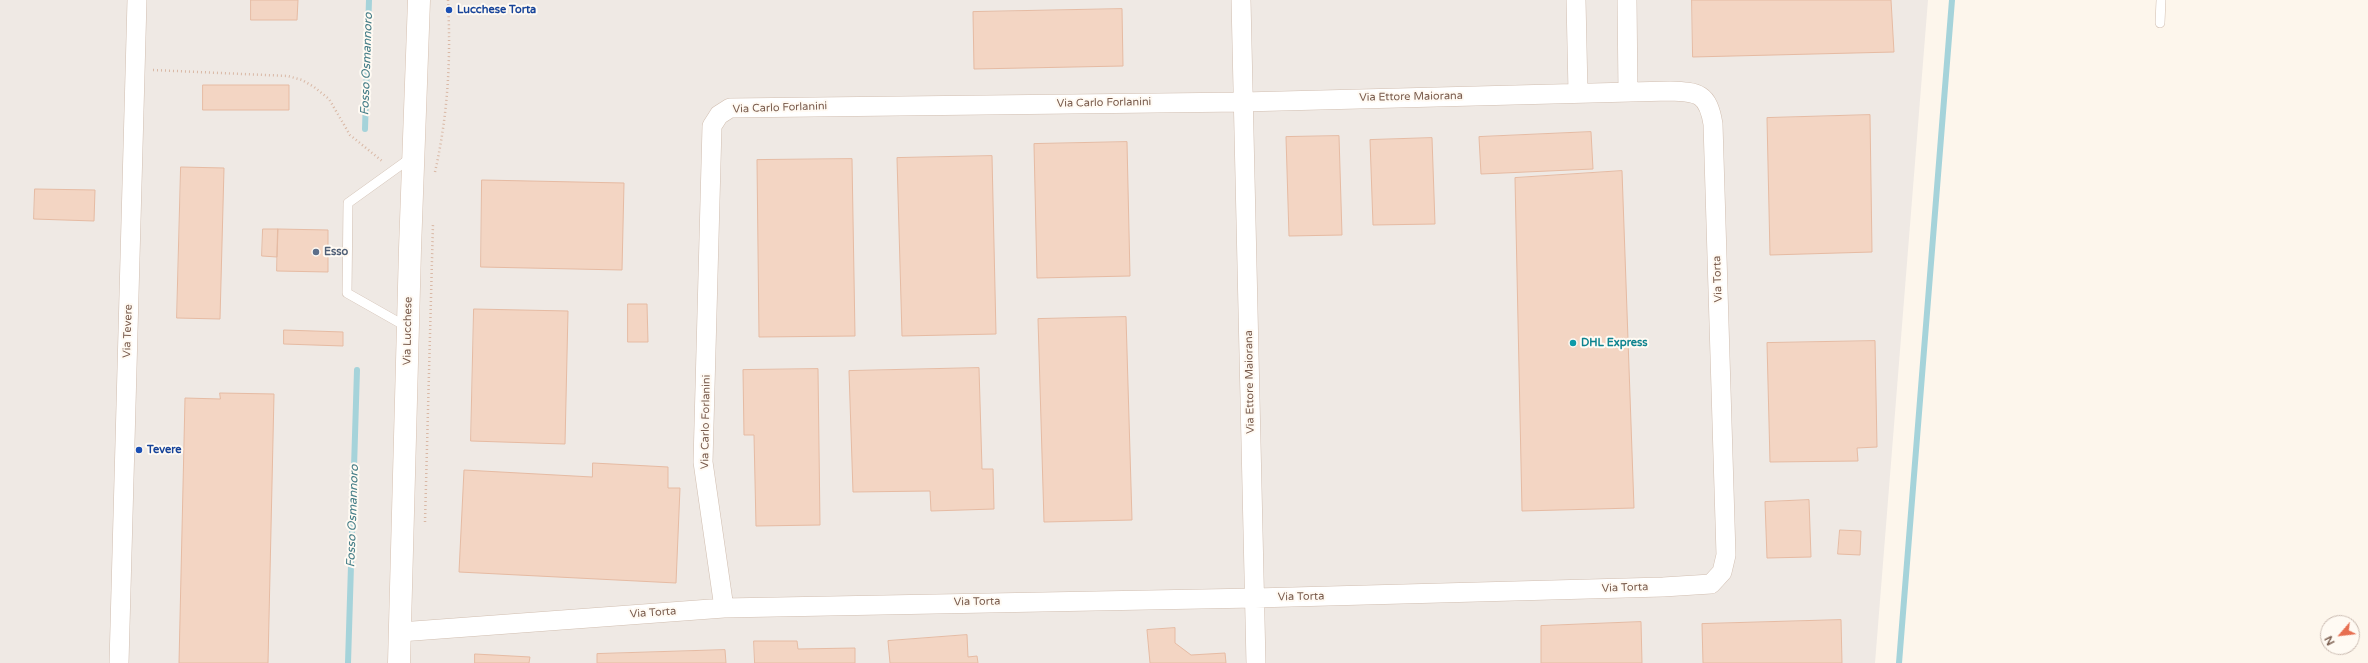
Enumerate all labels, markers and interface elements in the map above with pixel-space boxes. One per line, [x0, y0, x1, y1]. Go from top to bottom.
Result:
place label: Lucchese Torta [457, 3, 536, 17]
marker: Lucchese Torta [444, 5, 454, 15]
water label: Fosso Osmannoro [358, 12, 376, 116]
street label: Via Ettore Maiorana [1359, 89, 1463, 105]
street label: Via Carlo Forlanini [1057, 96, 1151, 110]
street label: Via Carlo Forlanini [733, 100, 827, 116]
place label: Esso [324, 245, 348, 259]
marker: Esso [311, 247, 321, 257]
street label: Via Torta [1711, 255, 1725, 303]
street label: Via Lucchese [401, 297, 415, 365]
street label: Via Tevere [120, 304, 136, 358]
street label: Via Ettore Maiorana [1242, 330, 1258, 434]
place label: DHL Express [1581, 336, 1648, 350]
marker: DHL Express [1568, 338, 1578, 348]
street label: Via Carlo Forlanini [699, 375, 713, 469]
place label: Tevere [147, 443, 181, 457]
marker: Tevere [134, 445, 144, 455]
water label: Fosso Osmannoro [344, 464, 362, 568]
street label: Via Torta [1601, 581, 1649, 595]
street label: Via Torta [1278, 590, 1324, 604]
street label: Via Torta [954, 595, 1000, 609]
street label: Via Torta [629, 605, 677, 621]
north arrow [2320, 615, 2360, 655]
text: N [2322, 633, 2338, 647]

